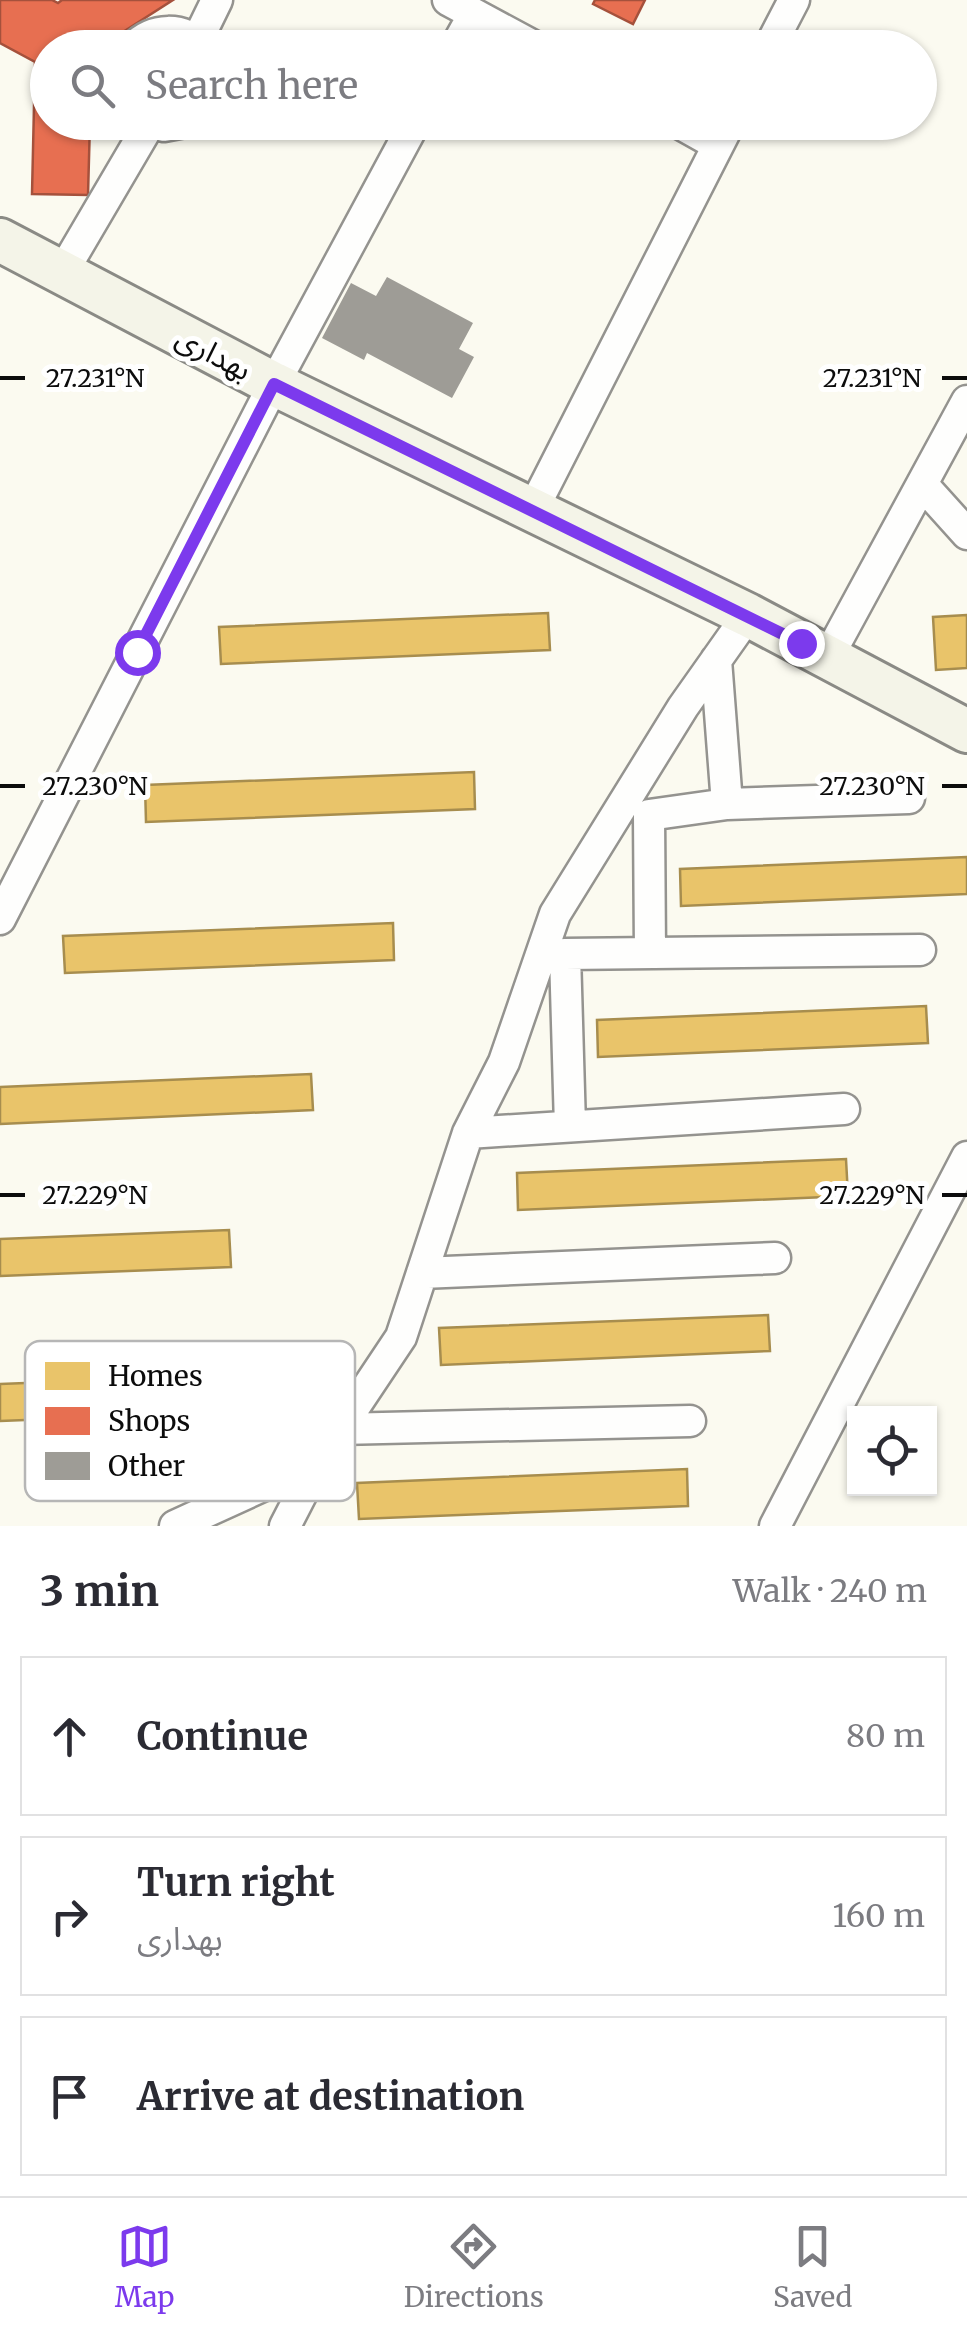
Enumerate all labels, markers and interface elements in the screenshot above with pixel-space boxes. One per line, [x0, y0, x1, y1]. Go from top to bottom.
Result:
search box [30, 30, 937, 140]
icon: search [65, 58, 120, 113]
text: Search here [145, 62, 358, 109]
street label: بهداری [170, 317, 258, 389]
text: 27.231°N [46, 362, 144, 394]
text: 27.231°N [823, 362, 921, 394]
route end [779, 621, 825, 667]
route start [115, 630, 161, 676]
text: 27.230°N [42, 770, 148, 802]
text: 27.230°N [819, 770, 925, 802]
text: 27.229°N [42, 1179, 148, 1211]
text: 27.229°N [819, 1179, 925, 1211]
legend [25, 1341, 355, 1501]
text: Homes [108, 1358, 203, 1394]
text: Shops [108, 1403, 190, 1439]
map controls [847, 1406, 937, 1496]
button: locate [847, 1406, 937, 1496]
text: Other [108, 1448, 185, 1484]
text: 3 min [40, 1565, 159, 1617]
text: Walk · 240 m [733, 1571, 927, 1611]
icon: ahead [42, 1709, 97, 1764]
text: Continue [137, 1713, 308, 1760]
text: 80 m [846, 1716, 925, 1756]
text: Turn right [137, 1859, 335, 1906]
icon: right [42, 1889, 97, 1944]
text: 160 m [833, 1896, 925, 1936]
text: بهداری [137, 1919, 223, 1959]
icon: arrive [42, 2069, 97, 2124]
text: Arrive at destination [137, 2073, 524, 2120]
tab: Map [115, 2219, 174, 2315]
tab: Directions [404, 2219, 544, 2315]
tab: Saved [773, 2219, 852, 2315]

